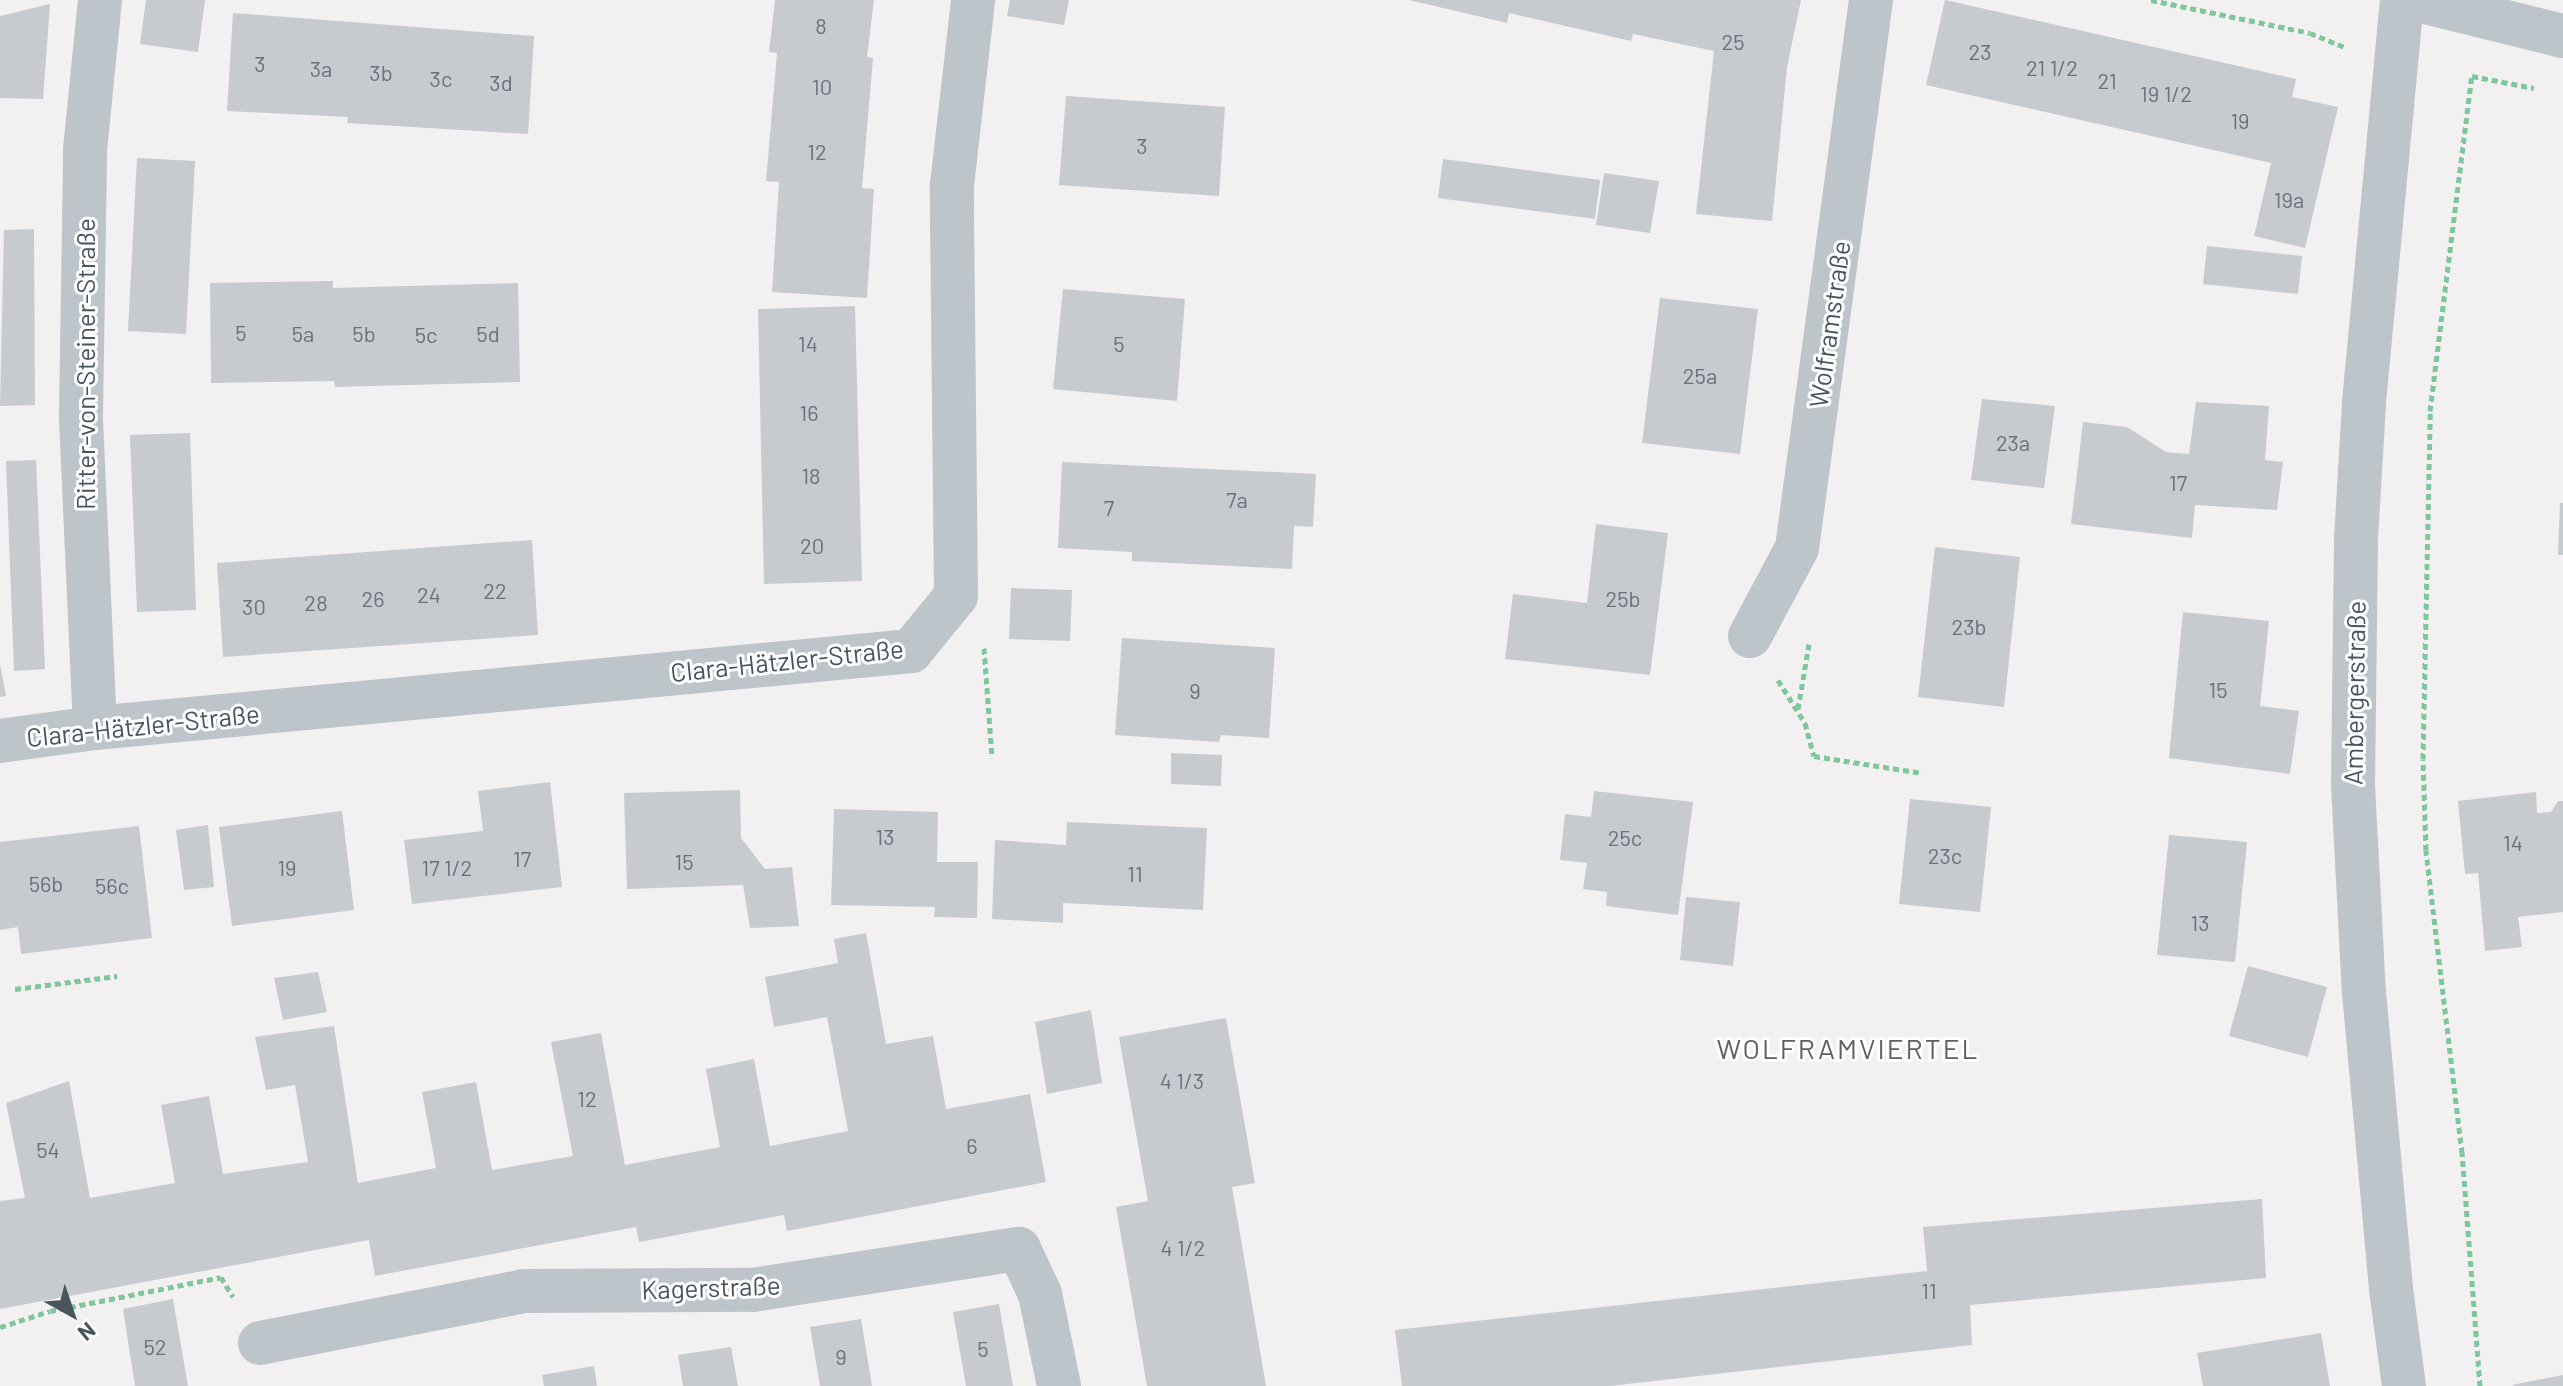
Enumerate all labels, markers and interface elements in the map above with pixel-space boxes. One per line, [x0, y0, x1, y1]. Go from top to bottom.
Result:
house number: 8 [815, 13, 827, 39]
house number: 25 [1721, 29, 1745, 55]
house number: 23 [1969, 39, 1991, 65]
house number: 3 [254, 51, 266, 77]
house number: 21 1/2 [2026, 55, 2078, 81]
house number: 3a [310, 56, 332, 82]
house number: 3b [369, 60, 393, 86]
house number: 3c [430, 66, 452, 92]
house number: 21 [2097, 68, 2117, 94]
house number: 3d [489, 70, 513, 96]
house number: 10 [812, 74, 832, 100]
house number: 19 1/2 [2140, 81, 2192, 107]
house number: 19 [2230, 108, 2250, 134]
house number: 3 [1136, 133, 1148, 159]
house number: 12 [807, 139, 827, 165]
house number: 19a [2274, 187, 2304, 213]
street label: Ritter-von-Steiner-Straße [69, 218, 101, 510]
street label: Wolframstraße [1802, 239, 1856, 409]
house number: 5 [235, 320, 247, 346]
house number: 5a [292, 321, 314, 347]
house number: 5b [352, 321, 376, 347]
house number: 5d [476, 321, 500, 347]
house number: 5c [415, 322, 437, 348]
house number: 14 [798, 331, 818, 357]
house number: 5 [1113, 331, 1125, 357]
house number: 25a [1683, 363, 1717, 389]
house number: 16 [799, 400, 819, 426]
house number: 23a [1996, 430, 2030, 456]
house number: 18 [801, 463, 821, 489]
house number: 17 [2169, 470, 2187, 496]
house number: 7a [1226, 487, 1248, 513]
house number: 7 [1104, 495, 1114, 521]
house number: 20 [800, 533, 824, 559]
house number: 22 [483, 578, 507, 604]
house number: 24 [417, 582, 441, 608]
house number: 26 [361, 586, 385, 612]
house number: 25b [1605, 586, 1641, 612]
house number: 28 [304, 590, 328, 616]
house number: 30 [242, 594, 266, 620]
street label: Ambergerstraße [2337, 601, 2371, 785]
house number: 23b [1951, 614, 1987, 640]
street label: Clara-Hätzler-Straße [669, 632, 905, 688]
house number: 15 [2208, 677, 2228, 703]
house number: 9 [1189, 678, 1201, 704]
street label: Clara-Hätzler-Straße [25, 697, 261, 753]
house number: 13 [875, 824, 895, 850]
house number: 25c [1608, 825, 1642, 851]
house number: 14 [2503, 830, 2523, 856]
house number: 23c [1928, 843, 1962, 869]
house number: 17 [513, 846, 531, 872]
house number: 15 [674, 849, 694, 875]
house number: 19 [277, 855, 297, 881]
house number: 17 1/2 [422, 855, 472, 881]
house number: 11 [1127, 861, 1143, 887]
house number: 56b [29, 871, 63, 897]
house number: 56c [95, 873, 129, 899]
house number: 13 [2190, 910, 2210, 936]
district label: WOLFRAMVIERTEL [1717, 1031, 1979, 1065]
house number: 4 1/3 [1160, 1068, 1204, 1094]
house number: 12 [577, 1086, 597, 1112]
house number: 6 [966, 1133, 978, 1159]
house number: 54 [36, 1137, 60, 1163]
house number: 4 1/2 [1161, 1235, 1205, 1261]
street label: Kagerstraße [641, 1269, 781, 1305]
north arrow [32, 1274, 112, 1354]
house number: 11 [1921, 1278, 1937, 1304]
text: N [73, 1318, 101, 1347]
house number: 52 [143, 1334, 167, 1360]
house number: 5 [977, 1336, 989, 1362]
house number: 9 [835, 1344, 847, 1370]

